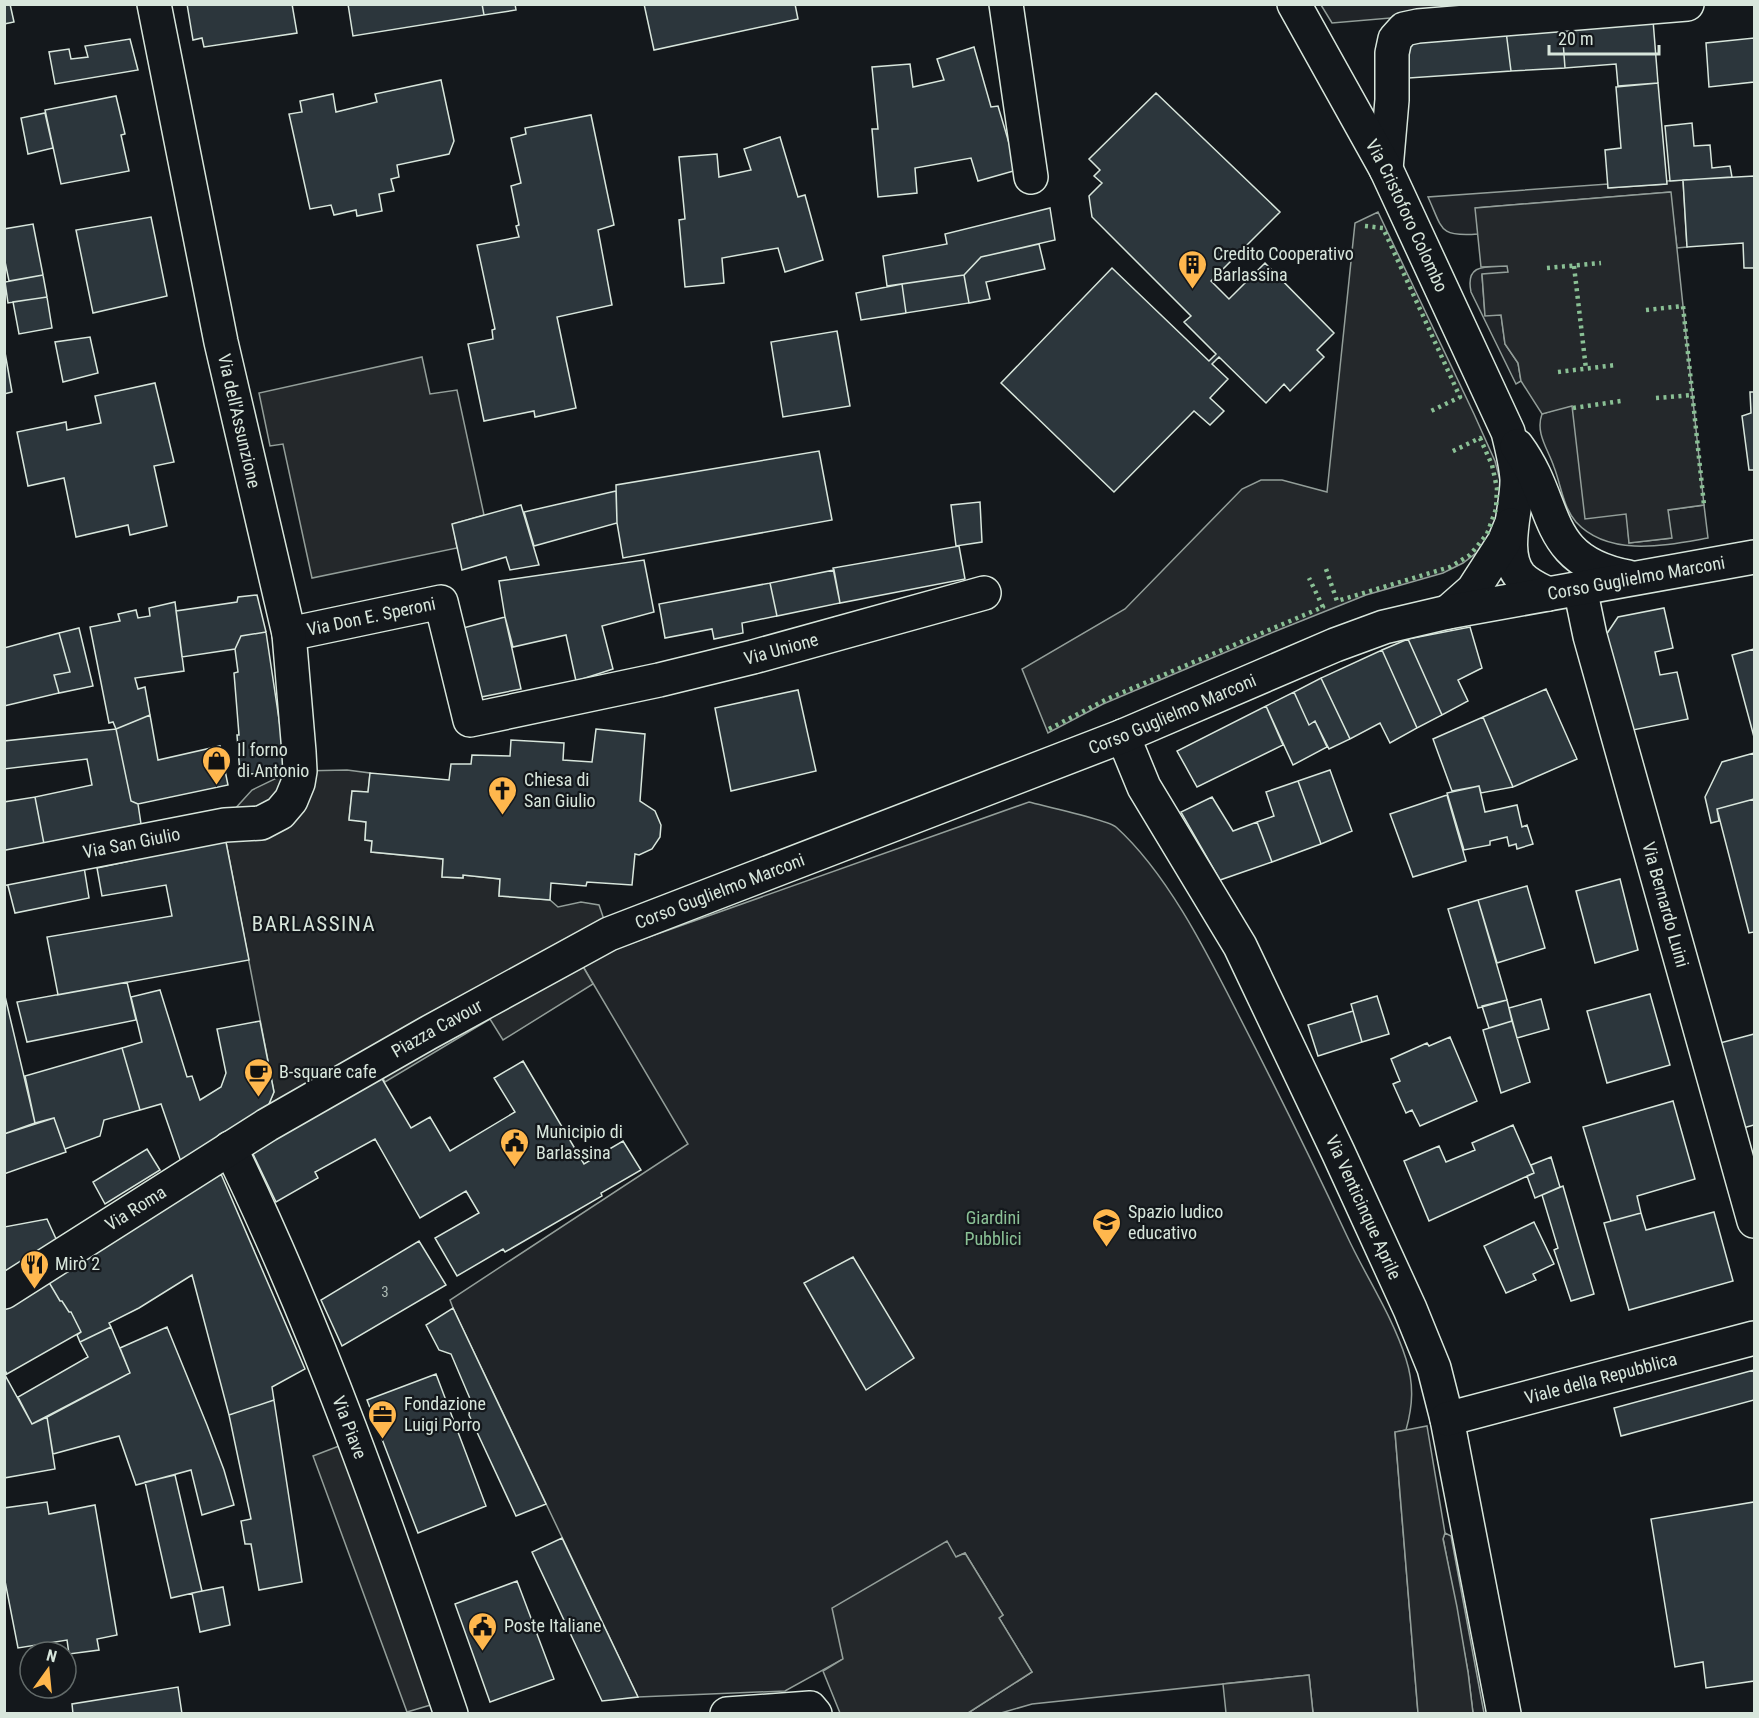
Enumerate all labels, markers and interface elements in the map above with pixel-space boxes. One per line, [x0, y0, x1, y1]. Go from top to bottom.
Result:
scale bar [1549, 18, 1658, 56]
text: 20 m [1558, 28, 1593, 49]
street label: Via Cristoforo Colombo [1362, 136, 1453, 295]
place label: Credito Cooperativo Barlassina [1213, 243, 1354, 285]
building icon: Credito Cooperativo Barlassina [1176, 248, 1208, 290]
street label: Via dell'Assunzione [214, 352, 265, 490]
street label: Corso Guglielmo Marconi [1546, 551, 1726, 604]
street label: Via Don E. Speroni [305, 592, 437, 640]
street label: Via Unione [742, 628, 821, 669]
street label: Corso Guglielmo Marconi [1085, 669, 1259, 758]
place label: Il forno di Antonio [237, 739, 309, 781]
shop icon: Il forno di Antonio [200, 744, 232, 786]
place label: Chiesa di San Giulio [524, 769, 596, 811]
church icon: Chiesa di San Giulio [487, 774, 519, 816]
street label: Via San Giulio [81, 823, 182, 862]
street label: Via Bernardo Luini [1638, 839, 1693, 970]
street label: Corso Guglielmo Marconi [632, 849, 807, 933]
district label: BARLASSINA [252, 912, 376, 936]
street label: Piazza Cavour [387, 994, 486, 1062]
cafe icon: B-square cafe [242, 1056, 274, 1098]
place label: B-square cafe [279, 1061, 377, 1082]
place label: Municipio di Barlassina [536, 1121, 623, 1163]
public building icon: Municipio di Barlassina [499, 1126, 531, 1168]
street label: Via Venticinque Aprile [1322, 1132, 1406, 1283]
street label: Via Roma [101, 1181, 170, 1235]
place label: Spazio ludico educativo [1128, 1201, 1223, 1243]
school or university icon: Spazio ludico educativo [1091, 1206, 1123, 1248]
park label: Giardini Pubblici [964, 1207, 1022, 1249]
restaurant icon: Mirò 2 [18, 1248, 50, 1290]
place label: Mirò 2 [55, 1253, 100, 1274]
house number: 3 [381, 1283, 389, 1301]
street label: Viale della Repubblica [1522, 1348, 1679, 1408]
street label: Via Piave [328, 1393, 371, 1462]
place label: Fondazione Luigi Porro [404, 1393, 486, 1435]
office icon: Fondazione Luigi Porro [367, 1398, 399, 1440]
public building icon: Poste Italiane [467, 1610, 499, 1652]
place label: Poste Italiane [504, 1615, 602, 1636]
north arrow [18, 1640, 78, 1700]
text: N [45, 1646, 59, 1666]

